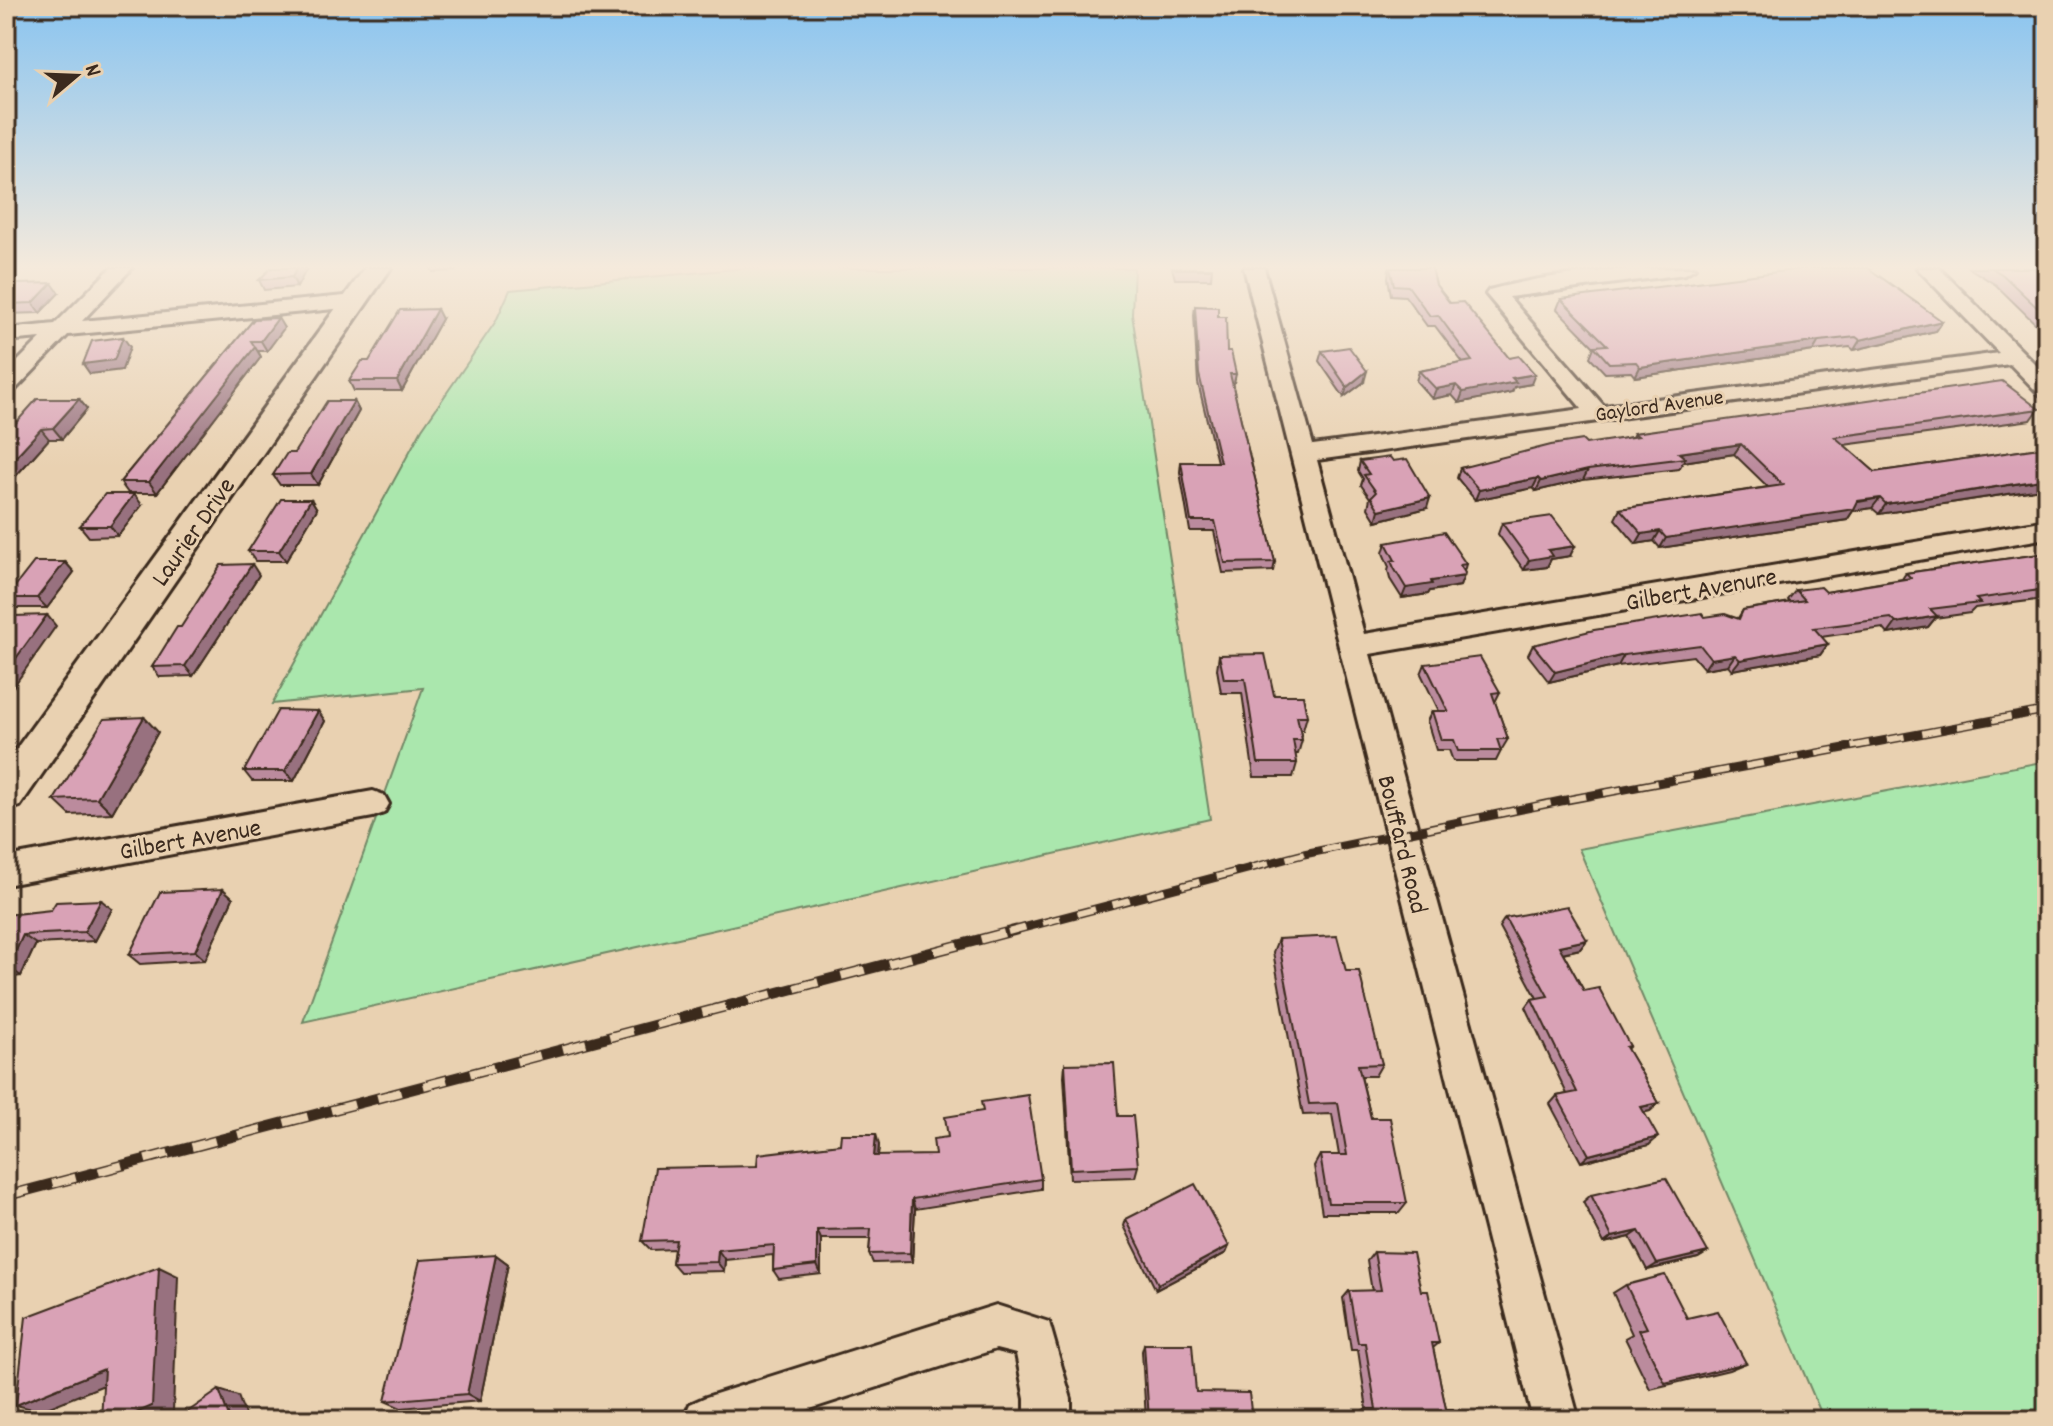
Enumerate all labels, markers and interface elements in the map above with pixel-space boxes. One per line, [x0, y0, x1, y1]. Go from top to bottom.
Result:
north arrow [36, 36, 116, 116]
text: N [75, 60, 108, 81]
street label: Gaylord Avenue [1593, 383, 1726, 432]
street label: Laurier Drive [144, 471, 246, 595]
street label: Gilbert Avenure [1623, 560, 1780, 623]
street label: Bouffard Road [1366, 772, 1436, 918]
street label: Gilbert Avenue [117, 811, 264, 872]

